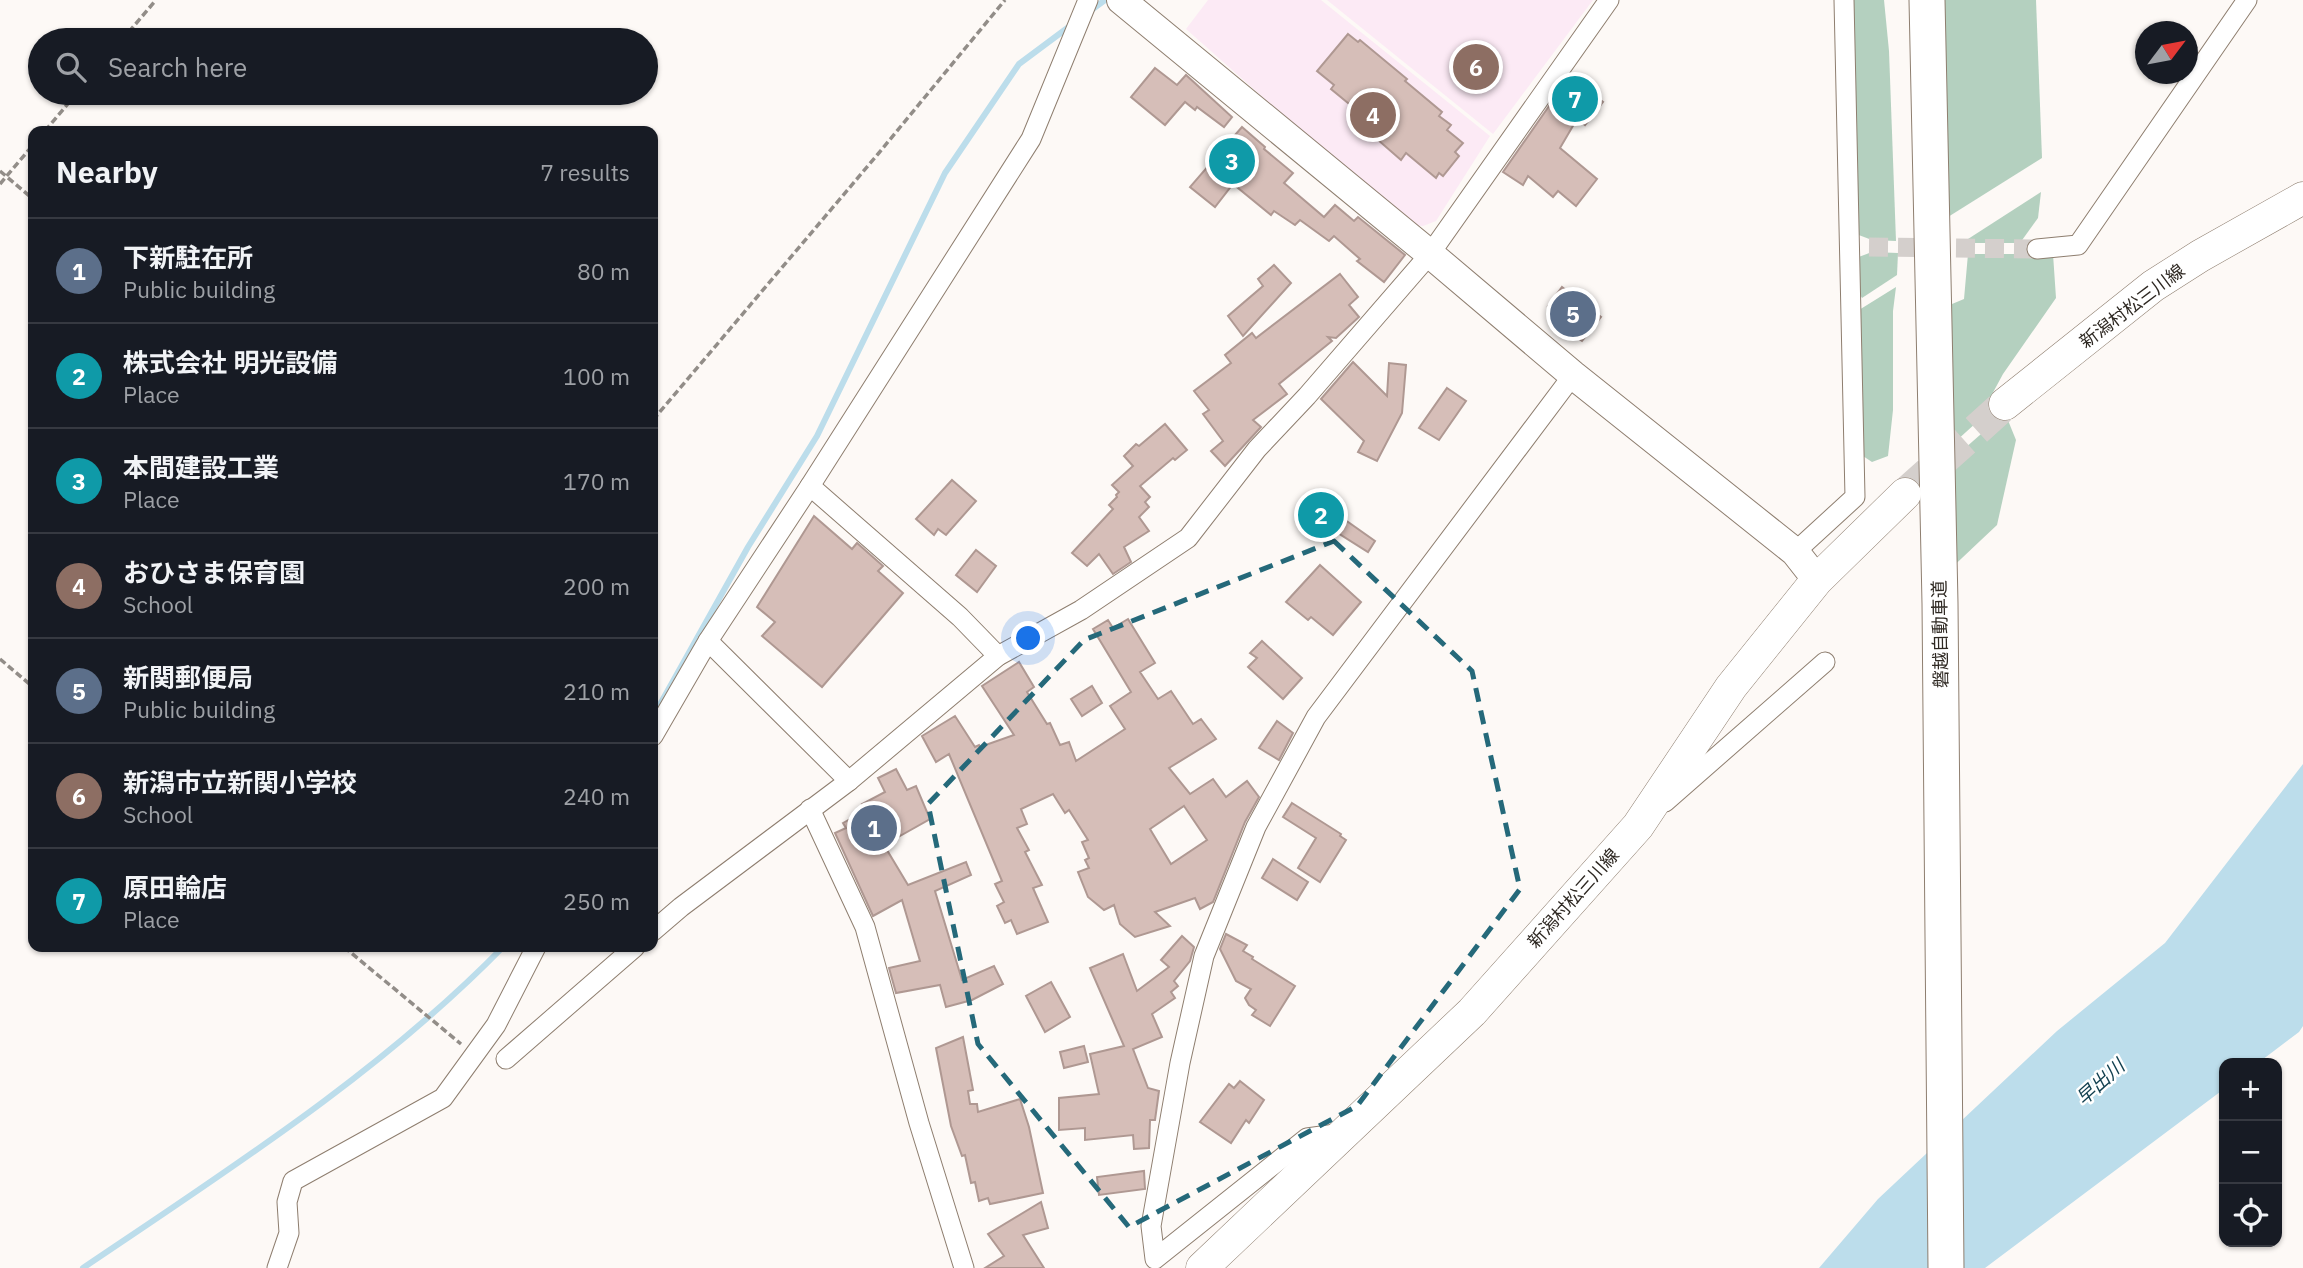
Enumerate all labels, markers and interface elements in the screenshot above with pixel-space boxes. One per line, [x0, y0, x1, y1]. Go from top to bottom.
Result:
north arrow [2135, 21, 2198, 84]
search box [28, 28, 658, 105]
pin: 6 [1453, 41, 1499, 93]
icon: search [52, 48, 90, 86]
text: Search here [108, 50, 247, 84]
pin: 7 [1552, 73, 1598, 125]
pin: 4 [1350, 89, 1396, 141]
pin: 3 [1209, 135, 1255, 187]
text: Nearby [56, 152, 158, 191]
text: 7 results [540, 157, 630, 187]
text: 下新駐在所 [123, 240, 253, 274]
text: 1 [72, 256, 86, 286]
text: 80 m [577, 256, 630, 286]
street label: 新潟村松三川線 [2075, 259, 2189, 353]
text: Public building [123, 274, 275, 304]
pin: 5 [1550, 288, 1596, 340]
text: 株式会社 明光設備 [123, 345, 337, 379]
text: 2 [72, 361, 86, 391]
text: 100 m [563, 361, 630, 391]
text: Place [123, 379, 180, 409]
text: 本間建設工業 [123, 450, 279, 484]
text: 3 [72, 466, 86, 496]
text: 170 m [563, 466, 630, 496]
text: Place [123, 484, 180, 514]
pin: 2 [1298, 489, 1344, 541]
text: おひさま保育園 [123, 555, 305, 589]
text: 4 [72, 571, 86, 601]
text: 200 m [563, 571, 630, 601]
street label: 磐越自動車道 [1928, 580, 1952, 688]
text: School [123, 589, 193, 619]
your location [1011, 621, 1045, 655]
text: 新関郵便局 [123, 660, 253, 694]
text: 5 [72, 676, 86, 706]
text: 210 m [563, 676, 630, 706]
text: Public building [123, 694, 275, 724]
text: 新潟市立新関小学校 [123, 765, 357, 799]
text: 6 [72, 781, 86, 811]
text: 240 m [563, 781, 630, 811]
text: School [123, 799, 193, 829]
pin: 1 [851, 802, 897, 854]
street label: 新潟村松三川線 [1522, 843, 1624, 953]
text: 原田輪店 [123, 870, 227, 904]
text: 7 [72, 886, 86, 916]
text: 250 m [563, 886, 630, 916]
text: Place [123, 904, 180, 934]
water label: 早出川 [2071, 1053, 2131, 1110]
map controls [2219, 1058, 2282, 1247]
button: + [2219, 1058, 2282, 1121]
button: − [2219, 1121, 2282, 1184]
button: locate [2219, 1184, 2282, 1247]

